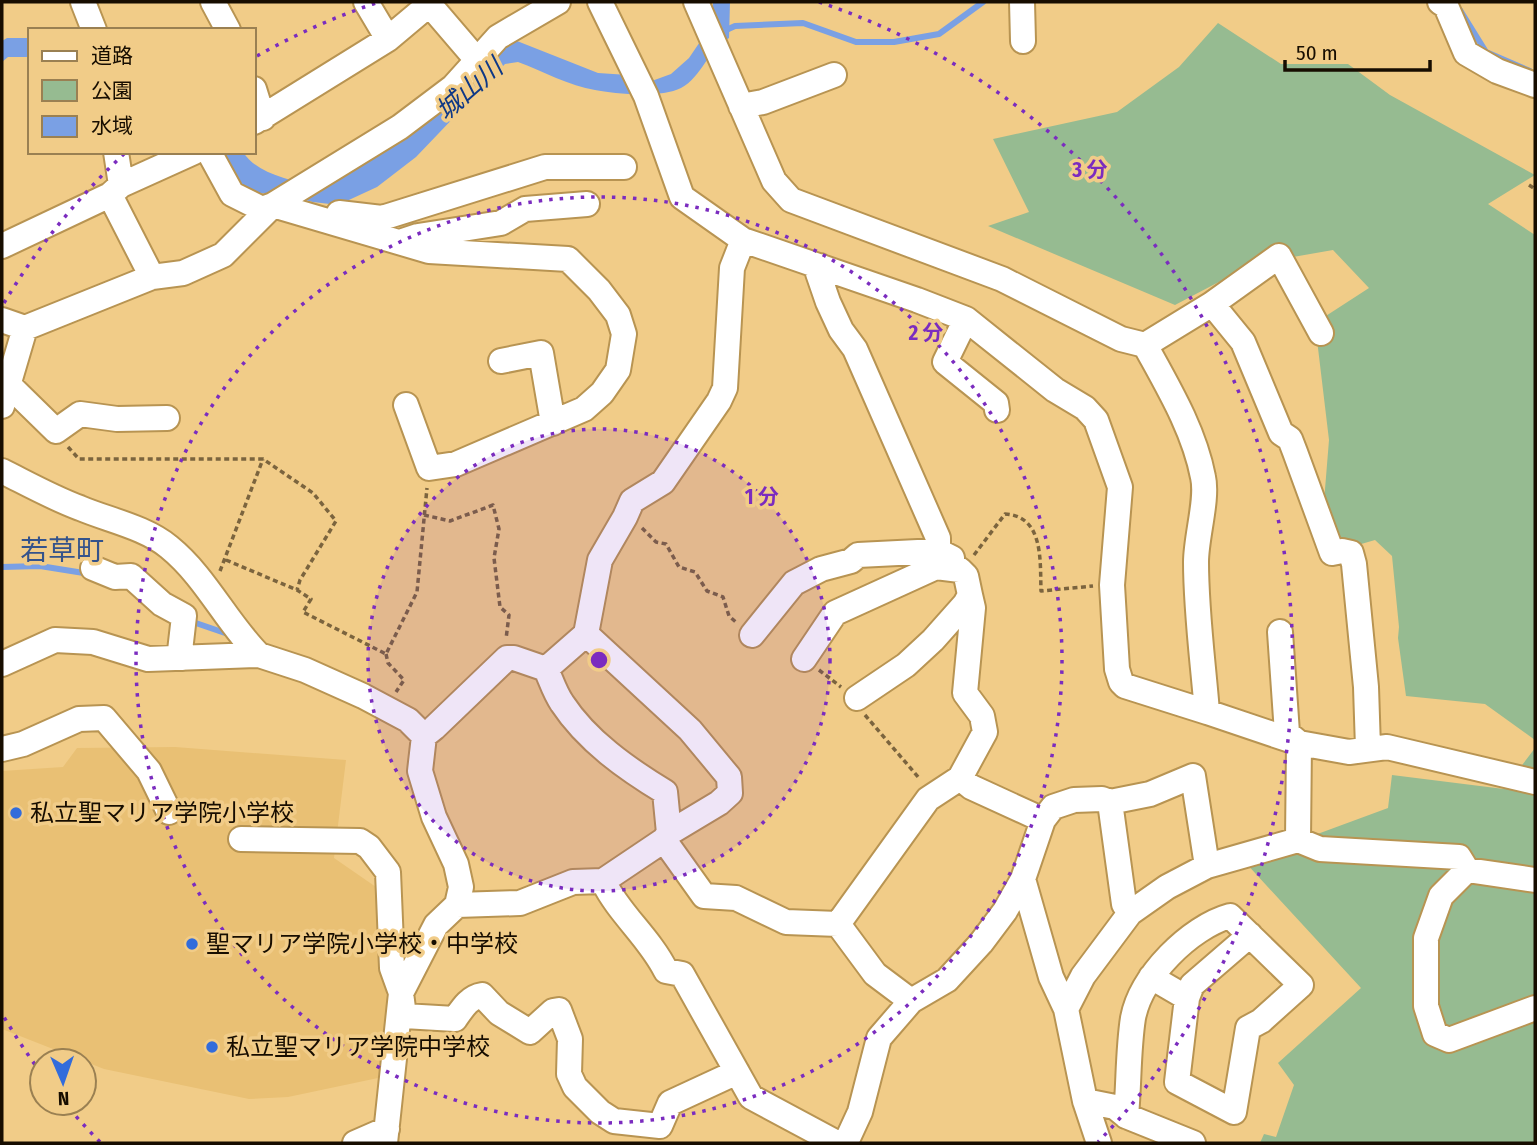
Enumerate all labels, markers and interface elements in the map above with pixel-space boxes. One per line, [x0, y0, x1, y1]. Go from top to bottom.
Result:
legend [28, 28, 256, 154]
scale bar [1285, 28, 1430, 72]
text: 50 m [1296, 40, 1338, 66]
text: 道路 [91, 43, 133, 69]
water label: 城山川 [430, 50, 511, 127]
text: 公園 [91, 78, 133, 104]
text: 水域 [91, 113, 133, 139]
text: 3 分 [1071, 157, 1108, 183]
text: 2 分 [907, 320, 944, 346]
text: 1 分 [745, 484, 779, 510]
district label: 若草町 [20, 534, 104, 567]
centre of rings [587, 648, 611, 672]
place label: 私立聖マリア学院小学校 [30, 799, 294, 827]
marker: 私立聖マリア学院小学校 [8, 805, 24, 821]
place label: 聖マリア学院小学校・中学校 [206, 930, 518, 958]
marker: 聖マリア学院小学校・中学校 [184, 936, 200, 952]
place label: 私立聖マリア学院中学校 [226, 1033, 490, 1061]
marker: 私立聖マリア学院中学校 [204, 1039, 220, 1055]
north arrow [28, 1047, 98, 1117]
text: N [57, 1087, 70, 1110]

